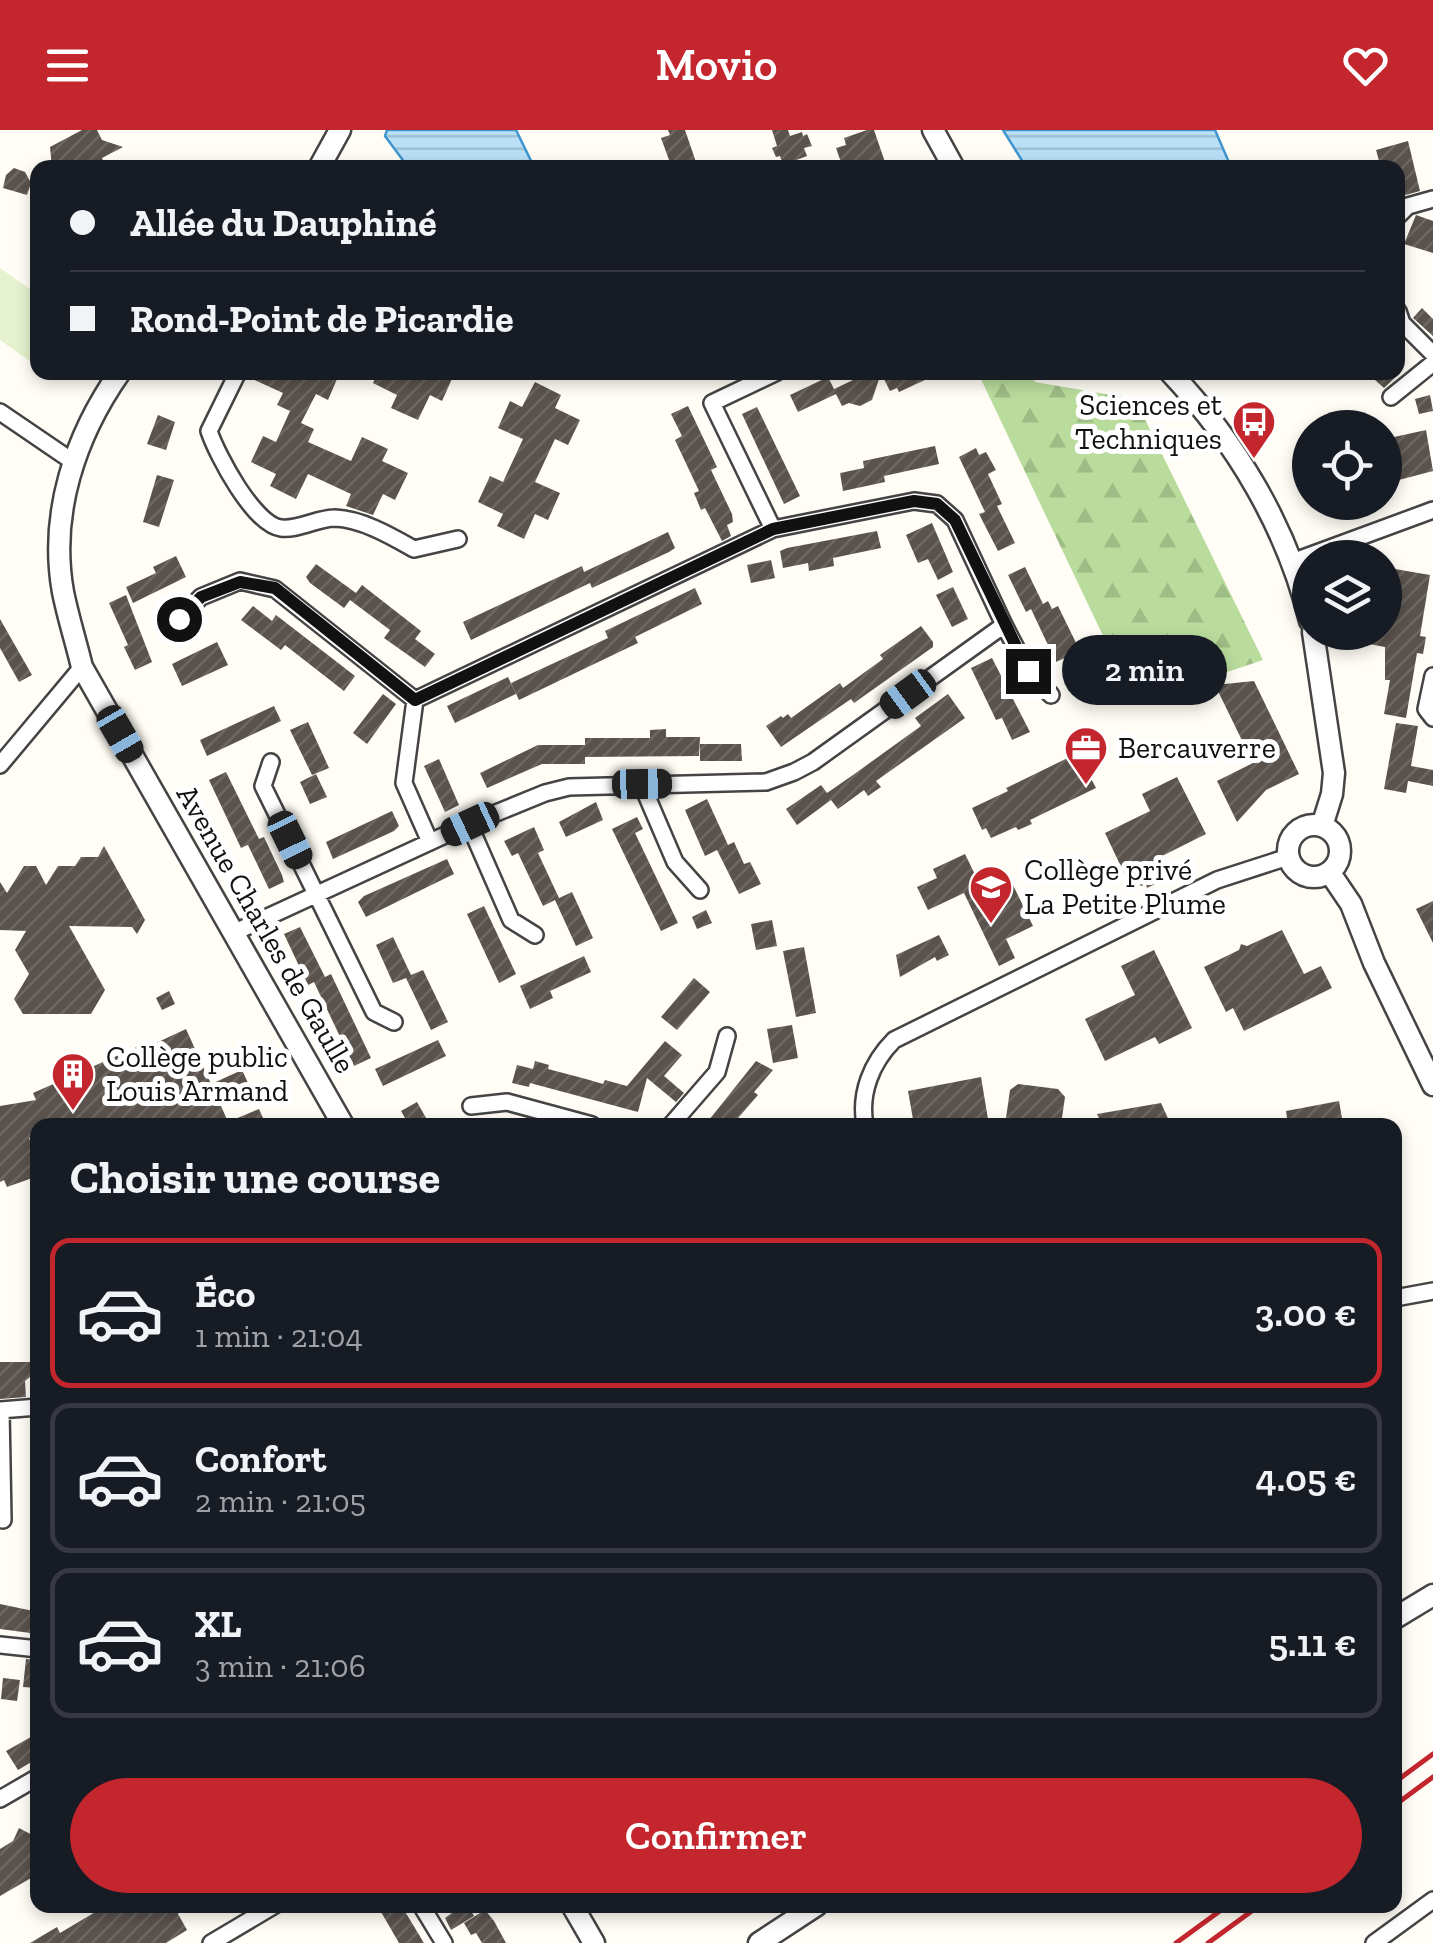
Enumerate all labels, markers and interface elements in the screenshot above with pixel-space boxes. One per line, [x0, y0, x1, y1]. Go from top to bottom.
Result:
icon: menu [40, 38, 95, 93]
text: Movio [656, 38, 777, 92]
icon: heart [1338, 38, 1393, 93]
text: Allée du Dauphiné [130, 200, 437, 246]
text: Rond-Point de Picardie [130, 296, 514, 342]
place label: Sciences et Techniques [1075, 387, 1222, 457]
bus stop icon: Sciences et Techniques [1231, 399, 1277, 460]
map controls [1292, 410, 1402, 650]
button: locate [1292, 410, 1402, 520]
button: layers [1292, 540, 1402, 650]
route start [157, 597, 202, 642]
callout: 2 min [1063, 636, 1228, 706]
route end [1006, 649, 1051, 694]
text: 2 min [1105, 651, 1184, 689]
car [875, 664, 941, 724]
car [92, 701, 148, 767]
office icon: Bercauverre [1063, 725, 1109, 786]
place label: Bercauverre [1118, 730, 1276, 766]
car [612, 768, 672, 800]
street label: Avenue Charles de Gaulle [169, 779, 363, 1079]
car [436, 798, 504, 850]
car [263, 806, 317, 874]
place label: Collège privé La Petite Plume [1024, 852, 1226, 922]
school or university icon: Collège privé La Petite Plume [968, 864, 1014, 925]
place label: Collège public Louis Armand [106, 1039, 289, 1109]
building icon: Collège public Louis Armand [50, 1051, 96, 1112]
text: Choisir une course [70, 1151, 440, 1205]
icon: car [75, 1268, 165, 1358]
text: Éco [195, 1271, 255, 1317]
text: 3.00 € [1255, 1290, 1357, 1336]
text: 1 min · 21:04 [195, 1317, 363, 1355]
icon: car [75, 1433, 165, 1523]
text: Confort [195, 1436, 326, 1482]
text: 4.05 € [1255, 1455, 1357, 1501]
text: 2 min · 21:05 [195, 1482, 366, 1520]
icon: car [75, 1598, 165, 1688]
text: XL [195, 1601, 242, 1647]
text: 5.11 € [1268, 1620, 1357, 1666]
text: 3 min · 21:06 [195, 1647, 366, 1685]
button: Confirmer [70, 1778, 1362, 1893]

